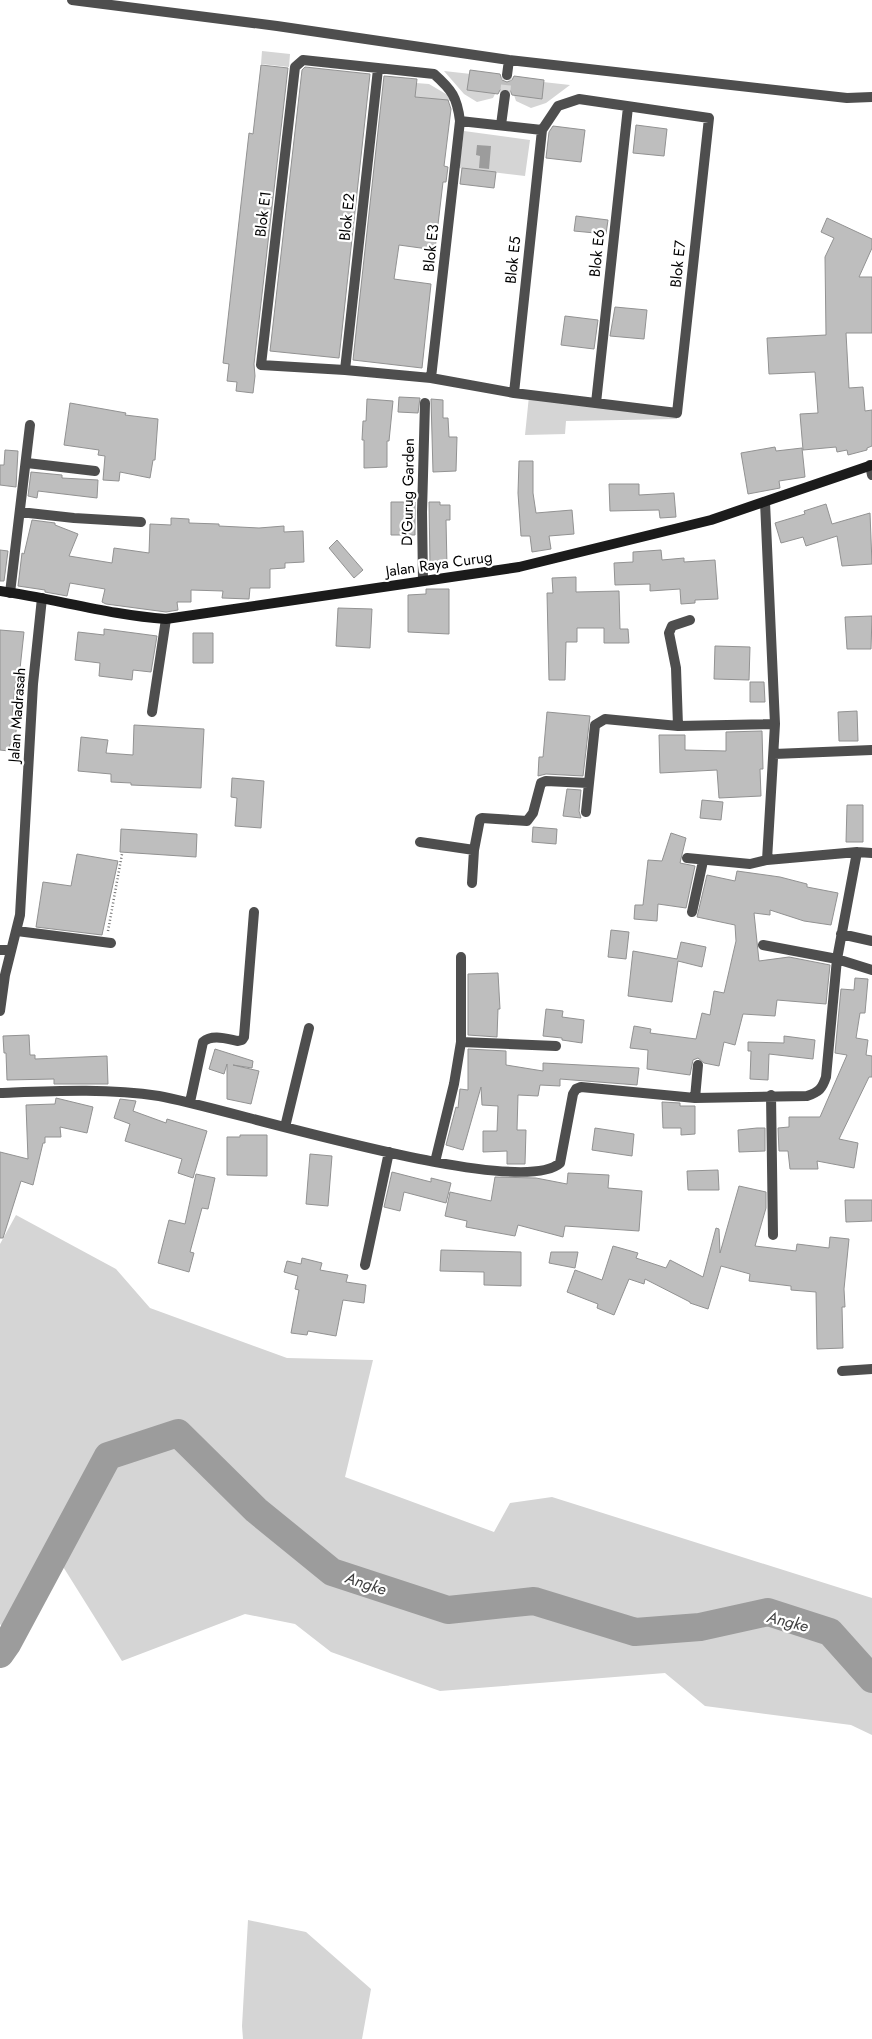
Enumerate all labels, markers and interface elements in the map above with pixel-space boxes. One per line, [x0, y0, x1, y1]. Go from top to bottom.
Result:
street label: Blok E1 [249, 190, 277, 238]
street label: Blok E2 [334, 192, 360, 242]
street label: Blok E3 [418, 223, 444, 273]
street label: Blok E6 [584, 228, 610, 278]
street label: Blok E5 [500, 235, 526, 285]
street label: Blok E7 [665, 239, 691, 289]
street label: D'Gurug Garden [396, 438, 420, 546]
street label: Jalan Raya Curug [382, 546, 494, 583]
street label: Jalan Madrasah [3, 667, 31, 765]
water label: Angke [341, 1566, 389, 1601]
water label: Angke [764, 1605, 811, 1638]

